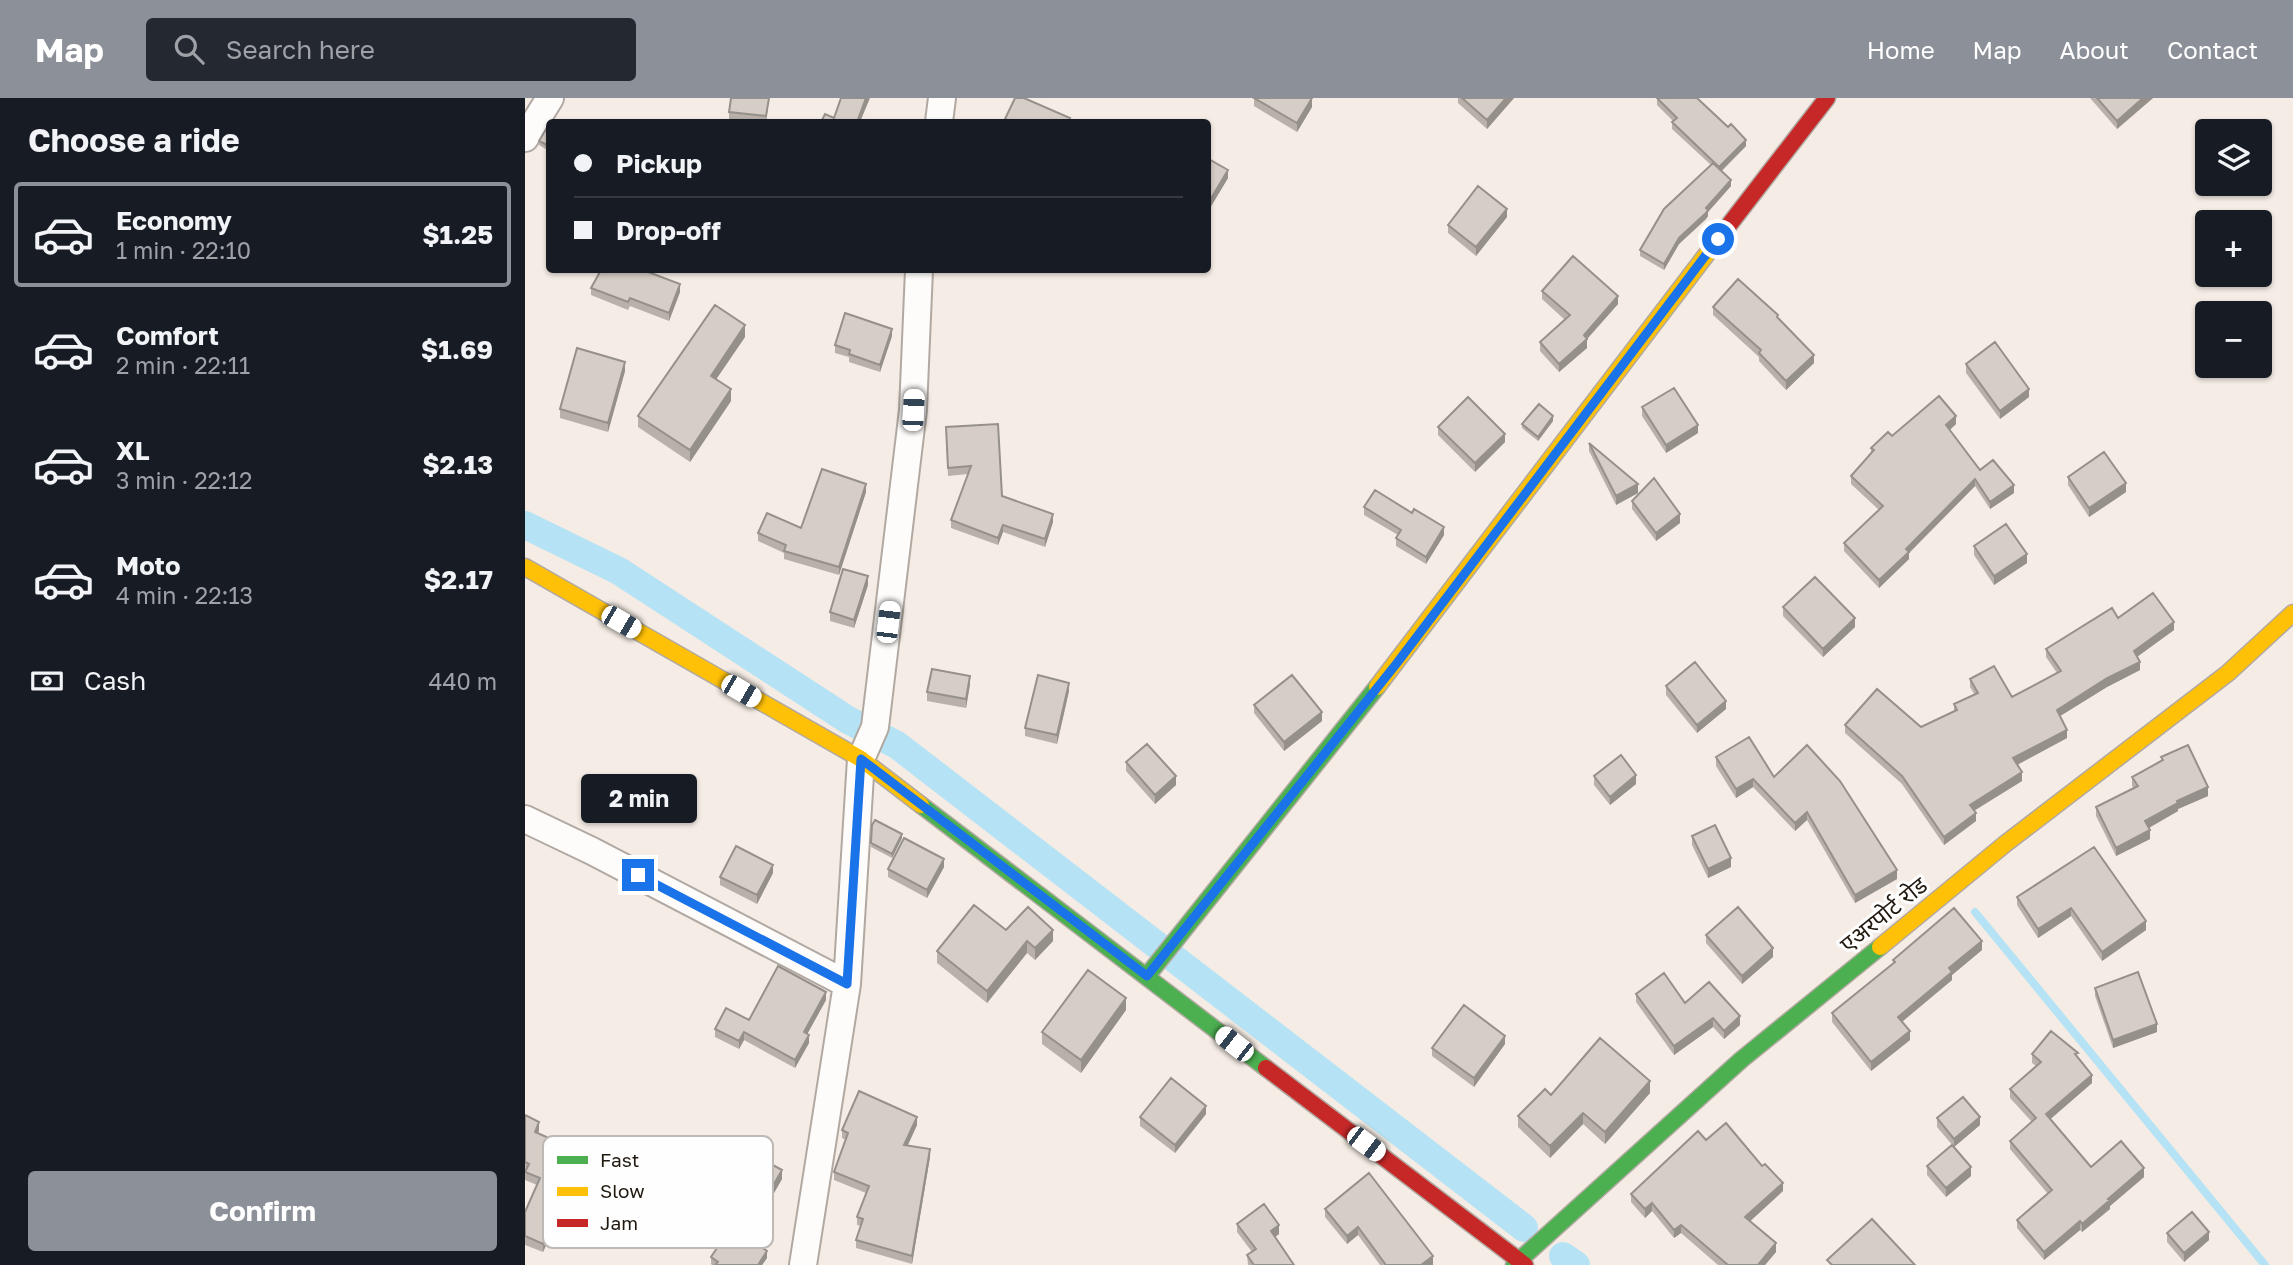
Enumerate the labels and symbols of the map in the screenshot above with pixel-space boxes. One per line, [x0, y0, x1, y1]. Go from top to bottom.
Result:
route start [1702, 223, 1734, 255]
car [902, 388, 925, 432]
car [876, 600, 901, 644]
car [598, 602, 645, 642]
car [718, 671, 765, 711]
callout: 2 min [580, 774, 696, 822]
route end [622, 859, 654, 891]
street label: एअरपोर्ट रोड [1834, 870, 1933, 958]
car [1211, 1023, 1258, 1065]
car [1343, 1123, 1390, 1165]
legend [543, 1136, 773, 1248]
text: Fast [600, 1148, 639, 1171]
text: Slow [600, 1179, 645, 1202]
text: Jam [600, 1211, 638, 1234]

